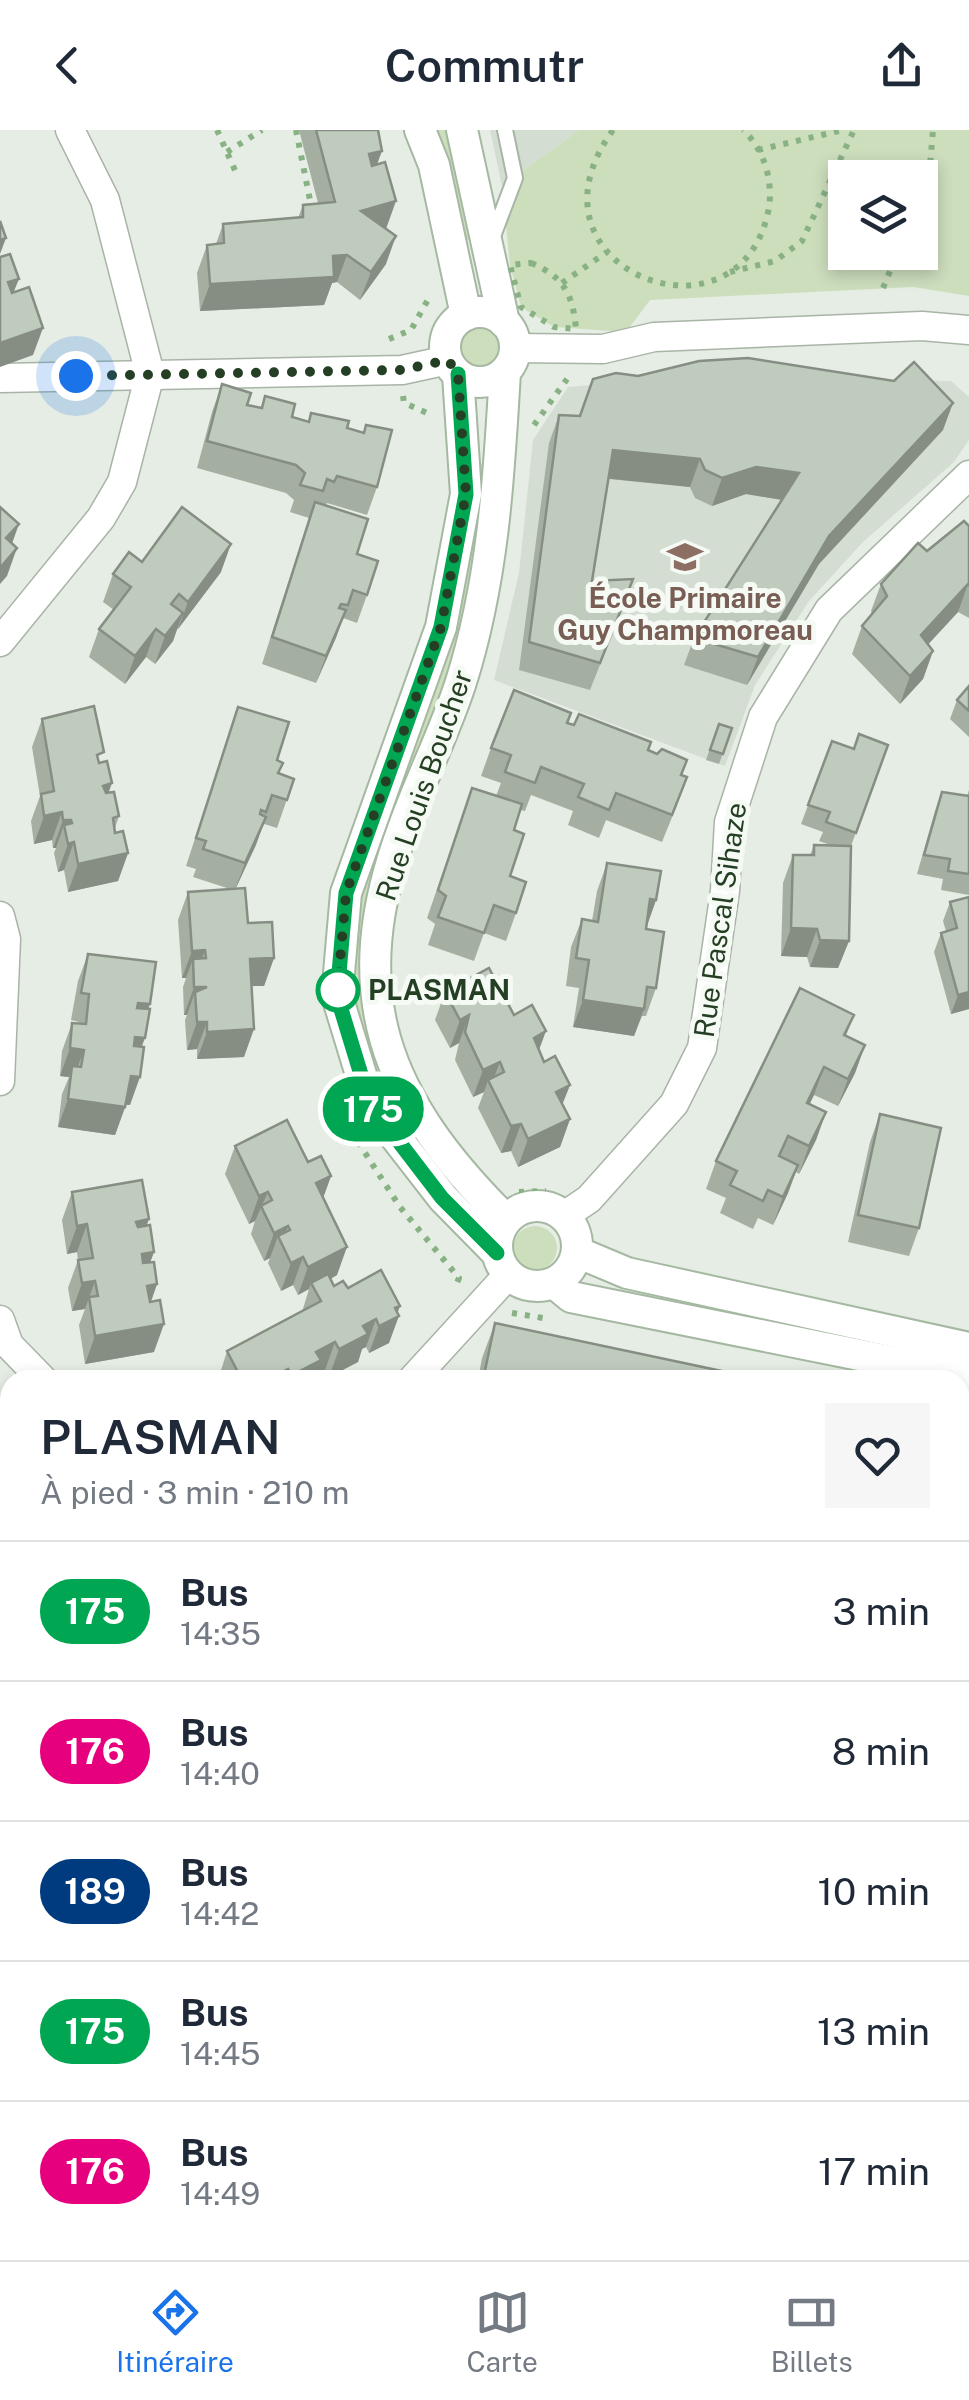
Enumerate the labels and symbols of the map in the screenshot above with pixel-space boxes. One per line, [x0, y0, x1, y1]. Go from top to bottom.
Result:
your location [51, 351, 101, 401]
school or university icon: École Primaire Guy Champmoreau [666, 538, 704, 576]
place label: École Primaire Guy Champmoreau [557, 581, 813, 646]
street label: Rue Louis Boucher [369, 665, 479, 905]
street label: Rue Pascal Sihaze [687, 800, 752, 1040]
marker: PLASMAN [317, 969, 359, 1011]
place label: PLASMAN [368, 973, 510, 1006]
line badge: 175 [316, 1076, 430, 1142]

